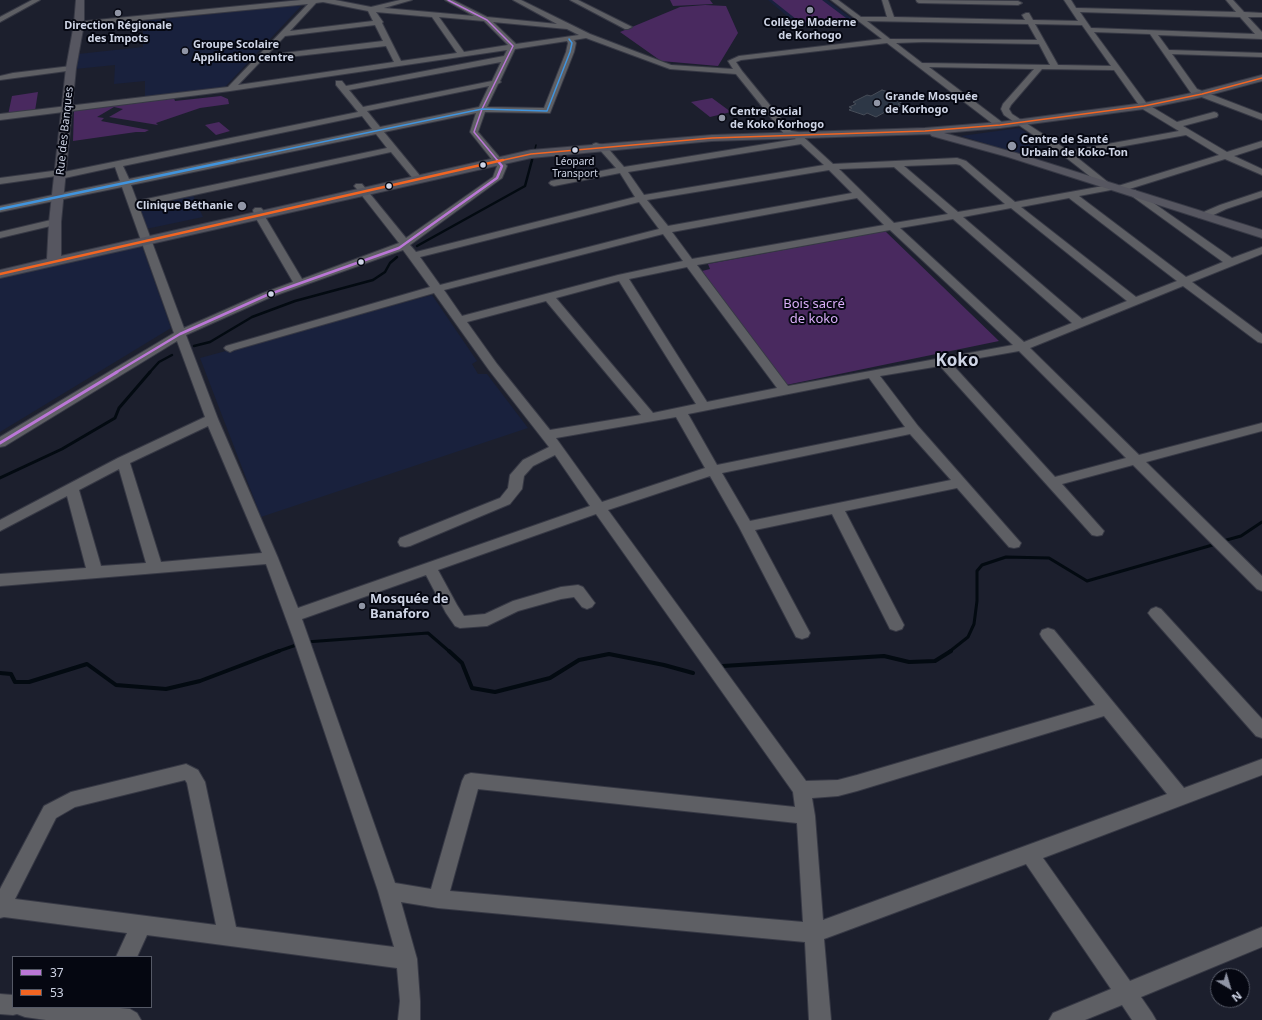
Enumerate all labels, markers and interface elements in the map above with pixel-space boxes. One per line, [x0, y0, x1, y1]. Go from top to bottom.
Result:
marker: Collège Moderne de Korhogo [805, 5, 815, 15]
marker: Direction Régionale des Impots [113, 8, 123, 18]
place label: Collège Moderne de Korhogo [764, 16, 856, 42]
place label: Direction Régionale des Impots [64, 19, 172, 45]
place label: Groupe Scolaire Application centre [193, 38, 294, 64]
marker: Groupe Scolaire Application centre [180, 46, 190, 56]
street label: Rue des Banques [54, 86, 76, 176]
place label: Grande Mosquée de Korhogo [885, 90, 978, 116]
marker: Grande Mosquée de Korhogo [872, 98, 882, 108]
place label: Centre Social de Koko Korhogo [730, 105, 824, 131]
marker: Centre Social de Koko Korhogo [717, 113, 727, 123]
place label: Centre de Santé Urbain de Koko-Ton [1021, 133, 1128, 159]
marker: Centre de Santé Urbain de Koko-Ton [1006, 140, 1018, 152]
marker: Léopard Transport [570, 145, 580, 155]
place label: Léopard Transport [552, 156, 598, 180]
unlabelled marker [478, 160, 488, 170]
unlabelled marker [384, 181, 394, 191]
place label: Clinique Béthanie [136, 199, 233, 213]
marker: Clinique Béthanie [236, 200, 248, 212]
unlabelled marker [356, 257, 366, 267]
unlabelled marker [266, 289, 276, 299]
park label: Bois sacré de koko [783, 296, 845, 327]
district label: Koko [935, 351, 979, 371]
place label: Mosquée de Banaforo [370, 591, 448, 622]
marker: Mosquée de Banaforo [357, 601, 367, 611]
legend [12, 956, 152, 1008]
text: 37 [50, 964, 64, 981]
north arrow [1210, 968, 1250, 1008]
text: 53 [50, 984, 64, 1001]
text: N [1229, 988, 1245, 1006]

